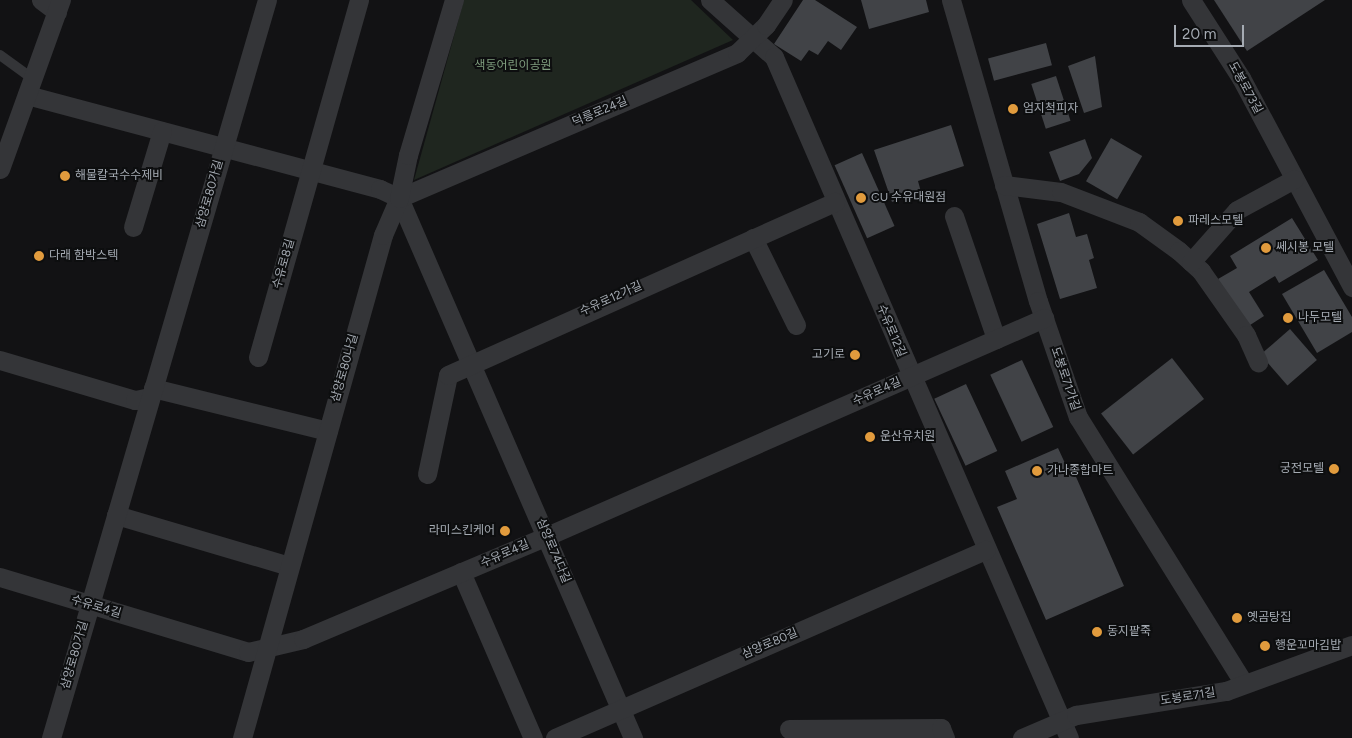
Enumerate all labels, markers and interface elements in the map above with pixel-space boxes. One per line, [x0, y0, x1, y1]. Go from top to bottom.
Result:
scale bar [1177, 15, 1247, 47]
text: 20 m [1182, 25, 1216, 43]
park label: 색동어린이공원 [474, 59, 552, 73]
street label: 도봉로73길 [1225, 60, 1265, 116]
street label: 덕릉로24길 [570, 94, 630, 130]
place label: 엄지척피자 [1023, 102, 1078, 116]
marker: 엄지척피자 [1007, 103, 1019, 115]
street label: 삼양로80가길 [193, 158, 227, 230]
place label: 해물칼국수수제비 [75, 169, 163, 183]
marker: 해물칼국수수제비 [59, 170, 71, 182]
place label: CU 수유대원점 [871, 191, 946, 205]
marker: CU 수유대원점 [855, 192, 867, 204]
place label: 파레스모텔 [1188, 214, 1243, 228]
marker: 파레스모텔 [1172, 215, 1184, 227]
street label: 수유로8길 [270, 237, 298, 291]
place label: 쎄시봉 모텔 [1276, 241, 1334, 255]
marker: 쎄시봉 모텔 [1260, 242, 1272, 254]
place label: 다래 함박스텍 [49, 249, 118, 263]
marker: 다래 함박스텍 [33, 250, 45, 262]
street label: 수유로12가길 [578, 279, 644, 319]
street label: 수유로12길 [873, 302, 909, 360]
place label: 나두모텔 [1298, 311, 1342, 325]
marker: 나두모텔 [1282, 312, 1294, 324]
street label: 삼양로80나길 [328, 332, 362, 404]
street label: 도봉로71가길 [1047, 345, 1083, 413]
place label: 고기로 [812, 348, 845, 362]
marker: 고기로 [849, 349, 861, 361]
street label: 수유로4길 [850, 375, 904, 409]
place label: 운산유치원 [880, 430, 935, 444]
marker: 운산유치원 [864, 431, 876, 443]
place label: 궁전모텔 [1280, 462, 1324, 476]
marker: 궁전모텔 [1328, 463, 1340, 475]
place label: 가나종합마트 [1047, 464, 1113, 478]
marker: 가나종합마트 [1031, 465, 1043, 477]
street label: 삼양로74다길 [533, 516, 573, 586]
place label: 라미스킨케어 [429, 524, 495, 538]
marker: 라미스킨케어 [499, 525, 511, 537]
street label: 수유로4길 [478, 537, 532, 571]
street label: 수유로4길 [69, 593, 123, 621]
place label: 옛곰탕집 [1247, 611, 1291, 625]
marker: 옛곰탕집 [1231, 612, 1243, 624]
street label: 삼양로80가길 [58, 619, 92, 691]
place label: 동지팥죽 [1107, 625, 1151, 639]
street label: 삼양로80길 [740, 626, 800, 662]
marker: 동지팥죽 [1091, 626, 1103, 638]
place label: 행운꼬마김밥 [1275, 639, 1341, 653]
marker: 행운꼬마김밥 [1259, 640, 1271, 652]
street label: 도봉로71길 [1159, 686, 1217, 708]

